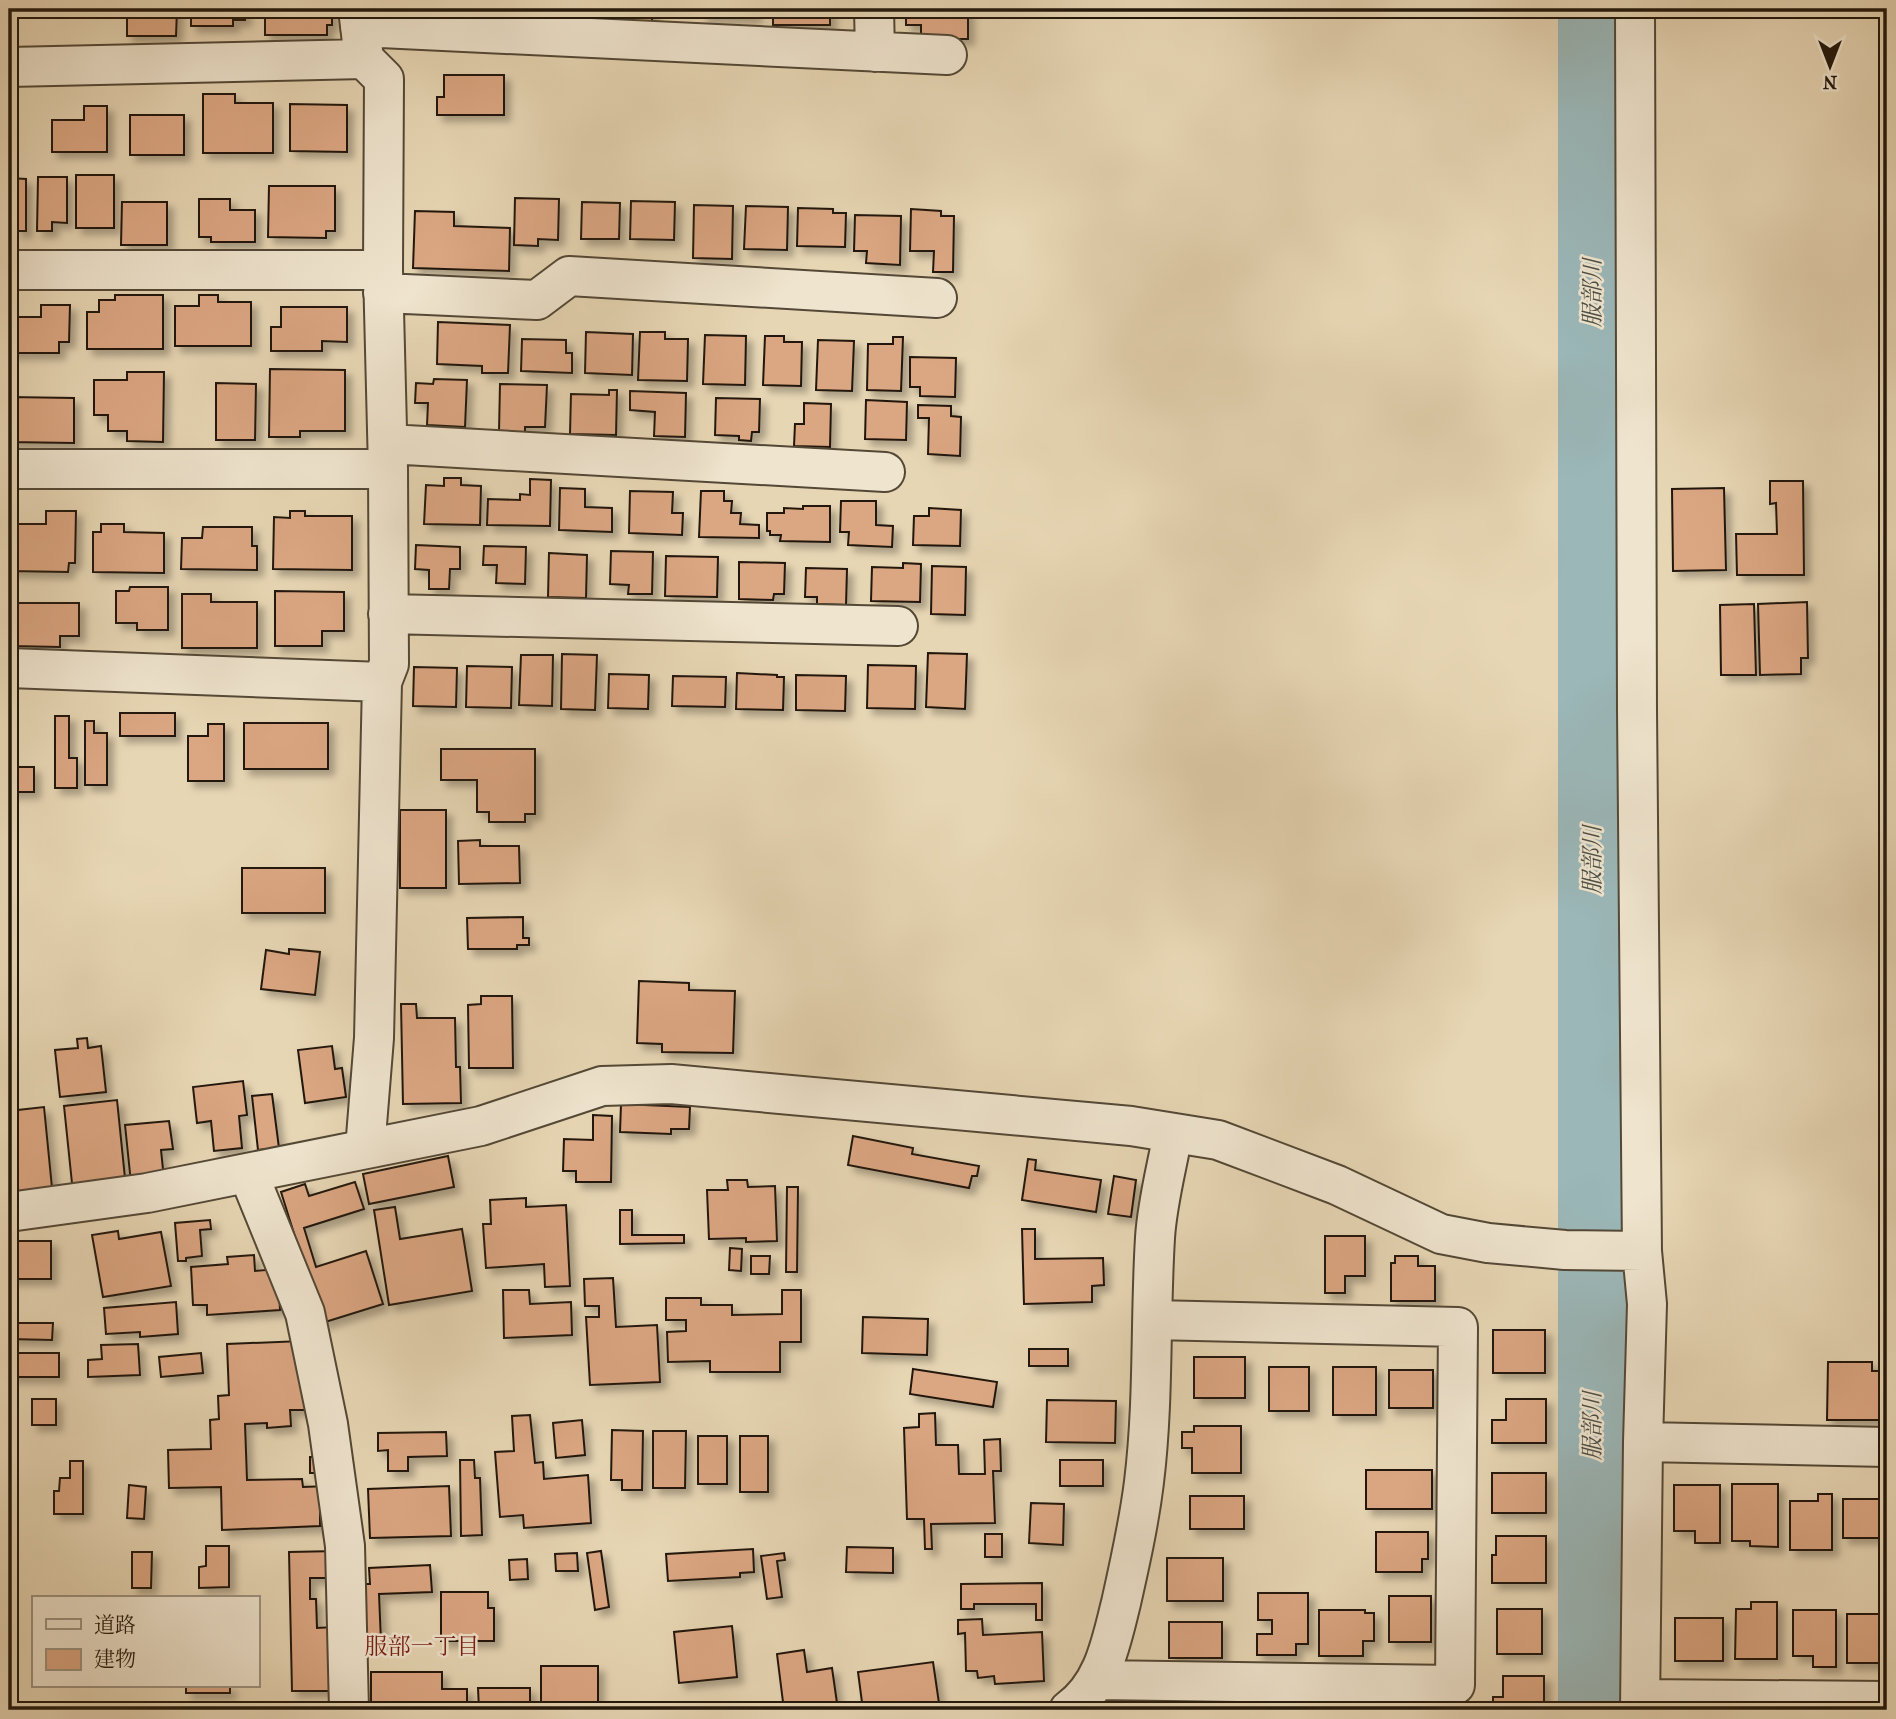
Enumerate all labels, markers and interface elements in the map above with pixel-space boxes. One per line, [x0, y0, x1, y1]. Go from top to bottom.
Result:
north arrow [1794, 32, 1864, 102]
text: N [1822, 71, 1837, 93]
water label: 服部川 [1579, 256, 1606, 328]
water label: 服部川 [1579, 823, 1606, 895]
water label: 服部川 [1579, 1389, 1606, 1461]
legend [32, 1596, 259, 1688]
text: 道路 [94, 1613, 136, 1637]
district label: 服部一丁目 [365, 1633, 480, 1660]
text: 建物 [94, 1647, 136, 1671]

